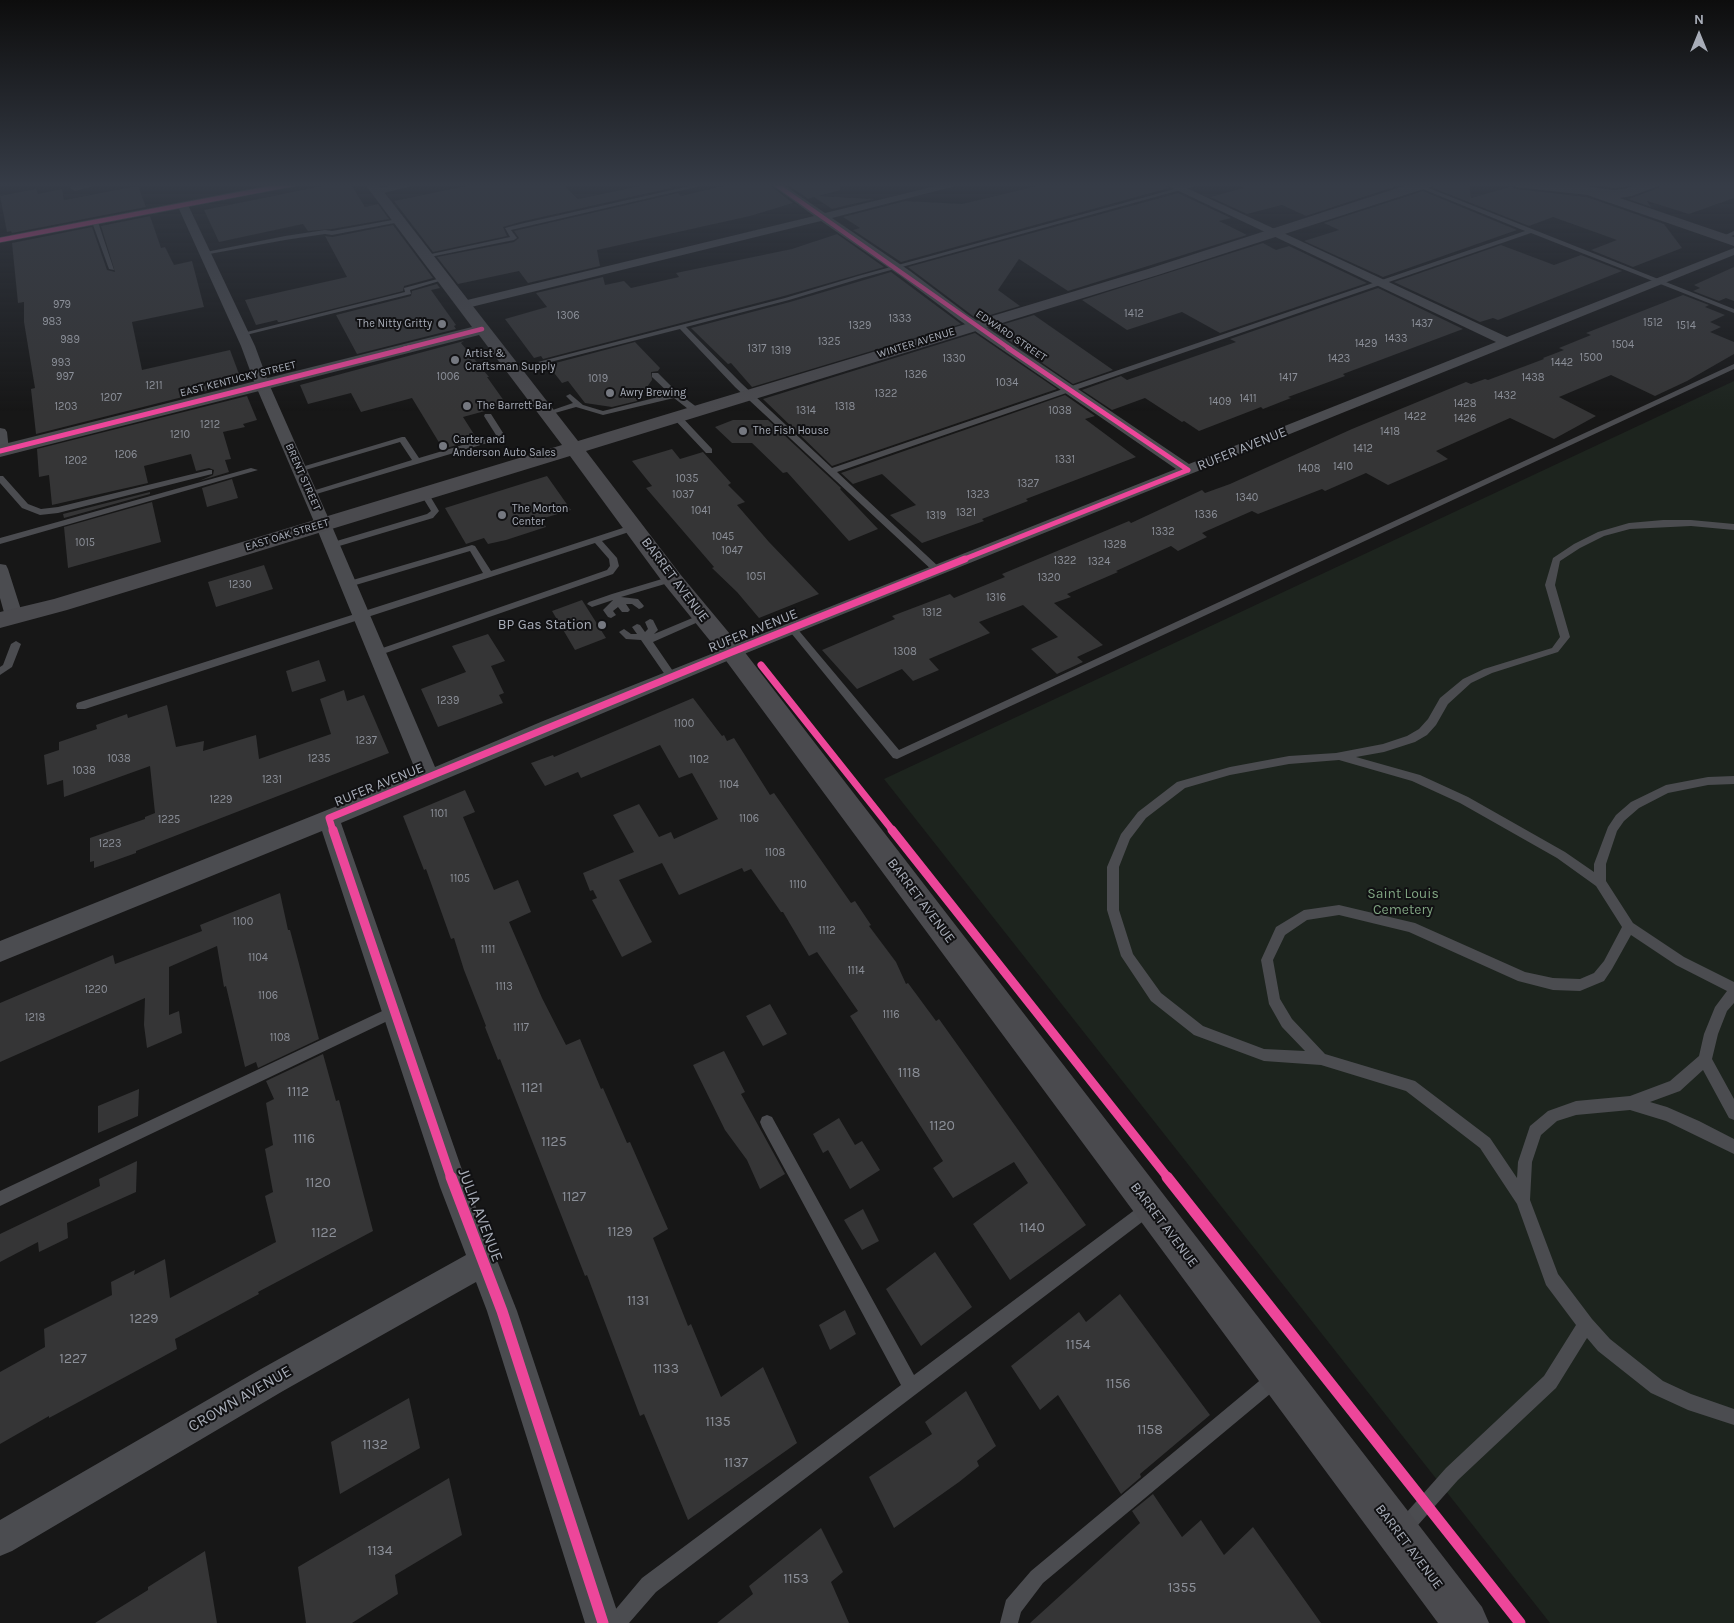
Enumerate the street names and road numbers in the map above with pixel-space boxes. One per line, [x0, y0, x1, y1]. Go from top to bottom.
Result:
street label: EDWARD STREET [973, 307, 1049, 365]
street label: WINTER AVENUE [875, 325, 957, 361]
street label: EAST KENTUCKY STREET [179, 358, 297, 400]
street label: RUFER AVENUE [1195, 423, 1289, 475]
street label: BRENT STREET [282, 441, 324, 513]
street label: EAST OAK STREET [244, 516, 330, 554]
street label: BARRET AVENUE [638, 534, 712, 626]
street label: RUFER AVENUE [706, 605, 800, 657]
street label: RUFER AVENUE [332, 759, 426, 811]
street label: BARRET AVENUE [884, 855, 958, 947]
street label: JULIA AVENUE [453, 1165, 507, 1265]
street label: BARRET AVENUE [1127, 1179, 1201, 1271]
street label: CROWN AVENUE [185, 1362, 295, 1436]
street label: BARRET AVENUE [1372, 1501, 1446, 1593]

